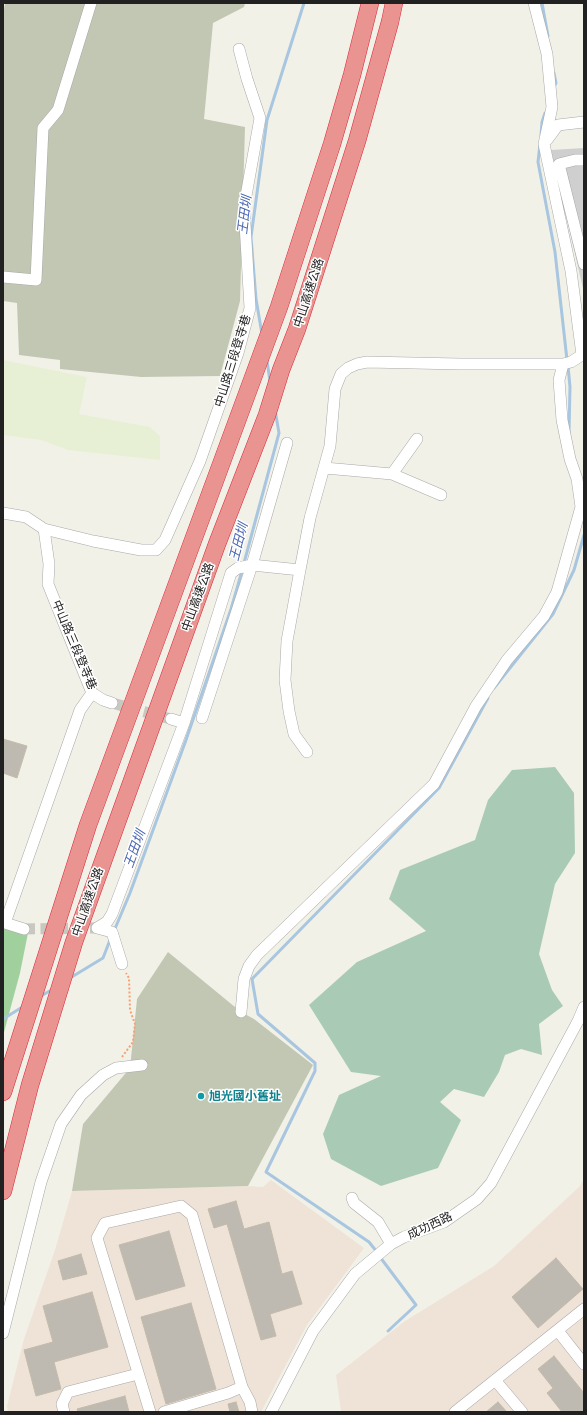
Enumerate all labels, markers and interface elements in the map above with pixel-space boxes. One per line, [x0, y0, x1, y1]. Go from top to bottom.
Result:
water label: 王田圳 [235, 195, 255, 235]
street label: 中山高速公路 [291, 257, 327, 329]
street label: 中山路三段登寺巷 [212, 313, 254, 409]
water label: 王田圳 [226, 521, 252, 563]
street label: 中山高速公路 [179, 561, 217, 633]
street label: 中山路三段登寺巷 [49, 598, 99, 692]
water label: 王田圳 [121, 828, 149, 870]
street label: 中山高速公路 [69, 866, 107, 938]
place label: 旭光國小舊址 [209, 1089, 281, 1103]
marker: 旭光國小舊址 [196, 1091, 206, 1101]
street label: 成功西路 [405, 1209, 455, 1243]

